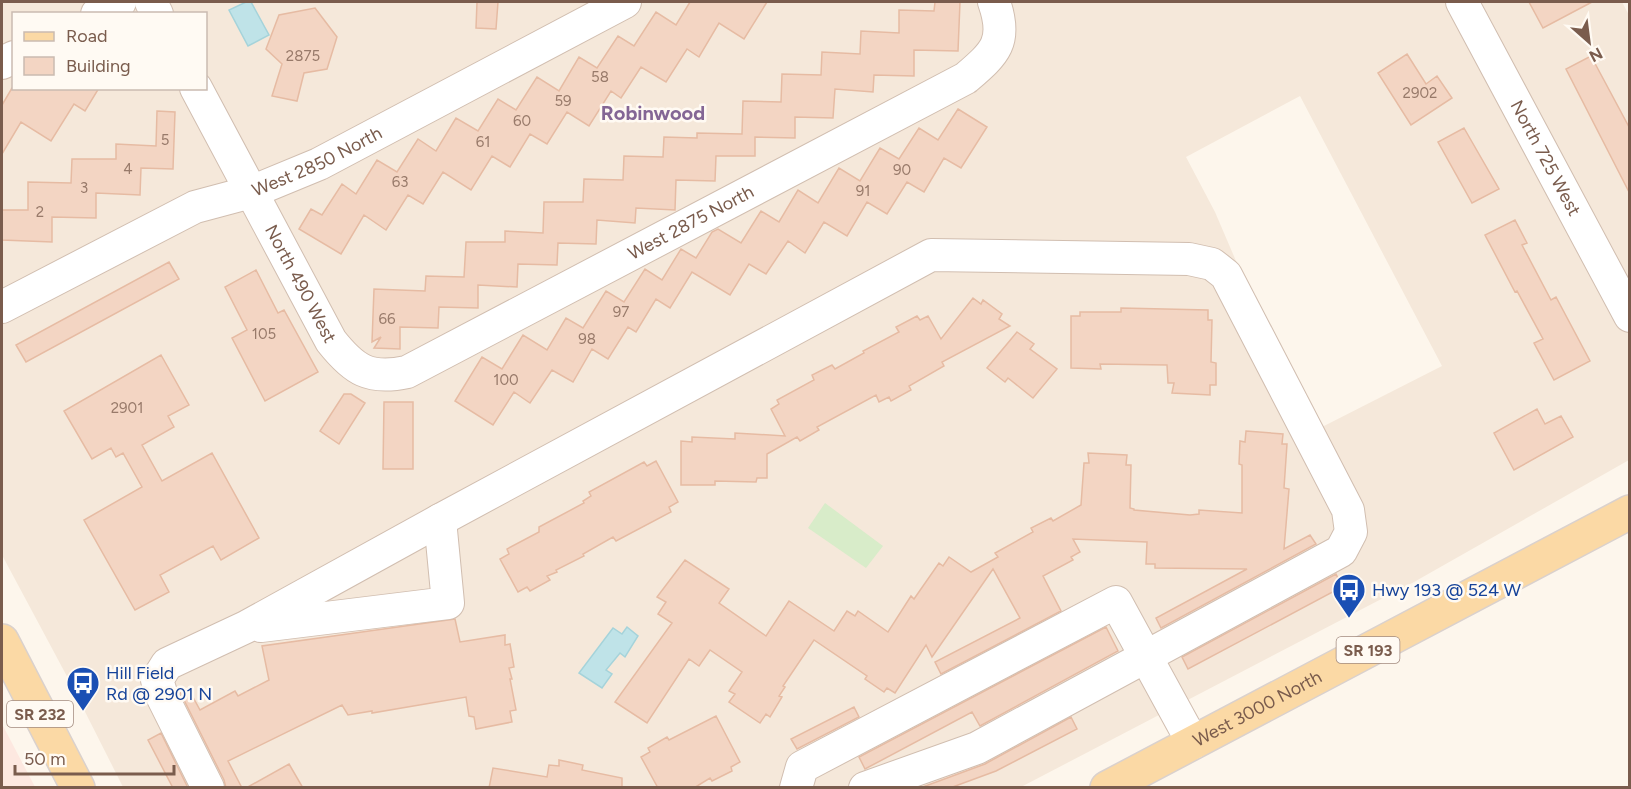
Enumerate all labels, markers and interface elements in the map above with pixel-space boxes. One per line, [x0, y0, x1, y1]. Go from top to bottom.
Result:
legend [12, 12, 207, 90]
north arrow [1559, 12, 1619, 72]
text: Road [66, 25, 107, 47]
text: N [1586, 44, 1606, 66]
house number: 2875 [286, 47, 320, 65]
text: Building [66, 55, 131, 77]
house number: 58 [591, 68, 609, 86]
house number: 2902 [1403, 84, 1437, 102]
house number: 59 [554, 92, 572, 110]
street label: North 725 West [1506, 96, 1585, 220]
district label: Robinwood [601, 101, 705, 125]
house number: 60 [513, 112, 531, 130]
street label: West 2850 North [249, 122, 386, 201]
house number: 5 [161, 131, 169, 149]
house number: 61 [476, 133, 490, 151]
house number: 4 [123, 160, 133, 178]
house number: 90 [893, 161, 911, 179]
house number: 63 [392, 173, 408, 191]
house number: 3 [80, 179, 88, 197]
street label: West 2875 North [624, 181, 758, 265]
house number: 91 [856, 182, 870, 200]
house number: 2 [36, 203, 44, 221]
street label: North 490 West [260, 221, 341, 347]
house number: 97 [613, 303, 629, 321]
house number: 66 [379, 310, 396, 328]
house number: 105 [252, 325, 276, 343]
house number: 98 [578, 330, 596, 348]
house number: 100 [493, 371, 519, 389]
house number: 2901 [111, 399, 143, 417]
bus stop icon: Hwy 193 @ 524 W [1331, 572, 1367, 619]
place label: Hwy 193 @ 524 W [1372, 579, 1522, 601]
road number: SR 193 [1336, 637, 1400, 663]
place label: Hill Field Rd @ 2901 N [106, 662, 212, 705]
bus stop icon: Hill Field Rd @ 2901 N [65, 665, 101, 712]
street label: West 3000 North [1189, 666, 1325, 752]
road number: SR 232 [7, 701, 73, 727]
scale bar [15, 738, 174, 776]
text: 50 m [24, 748, 66, 770]

